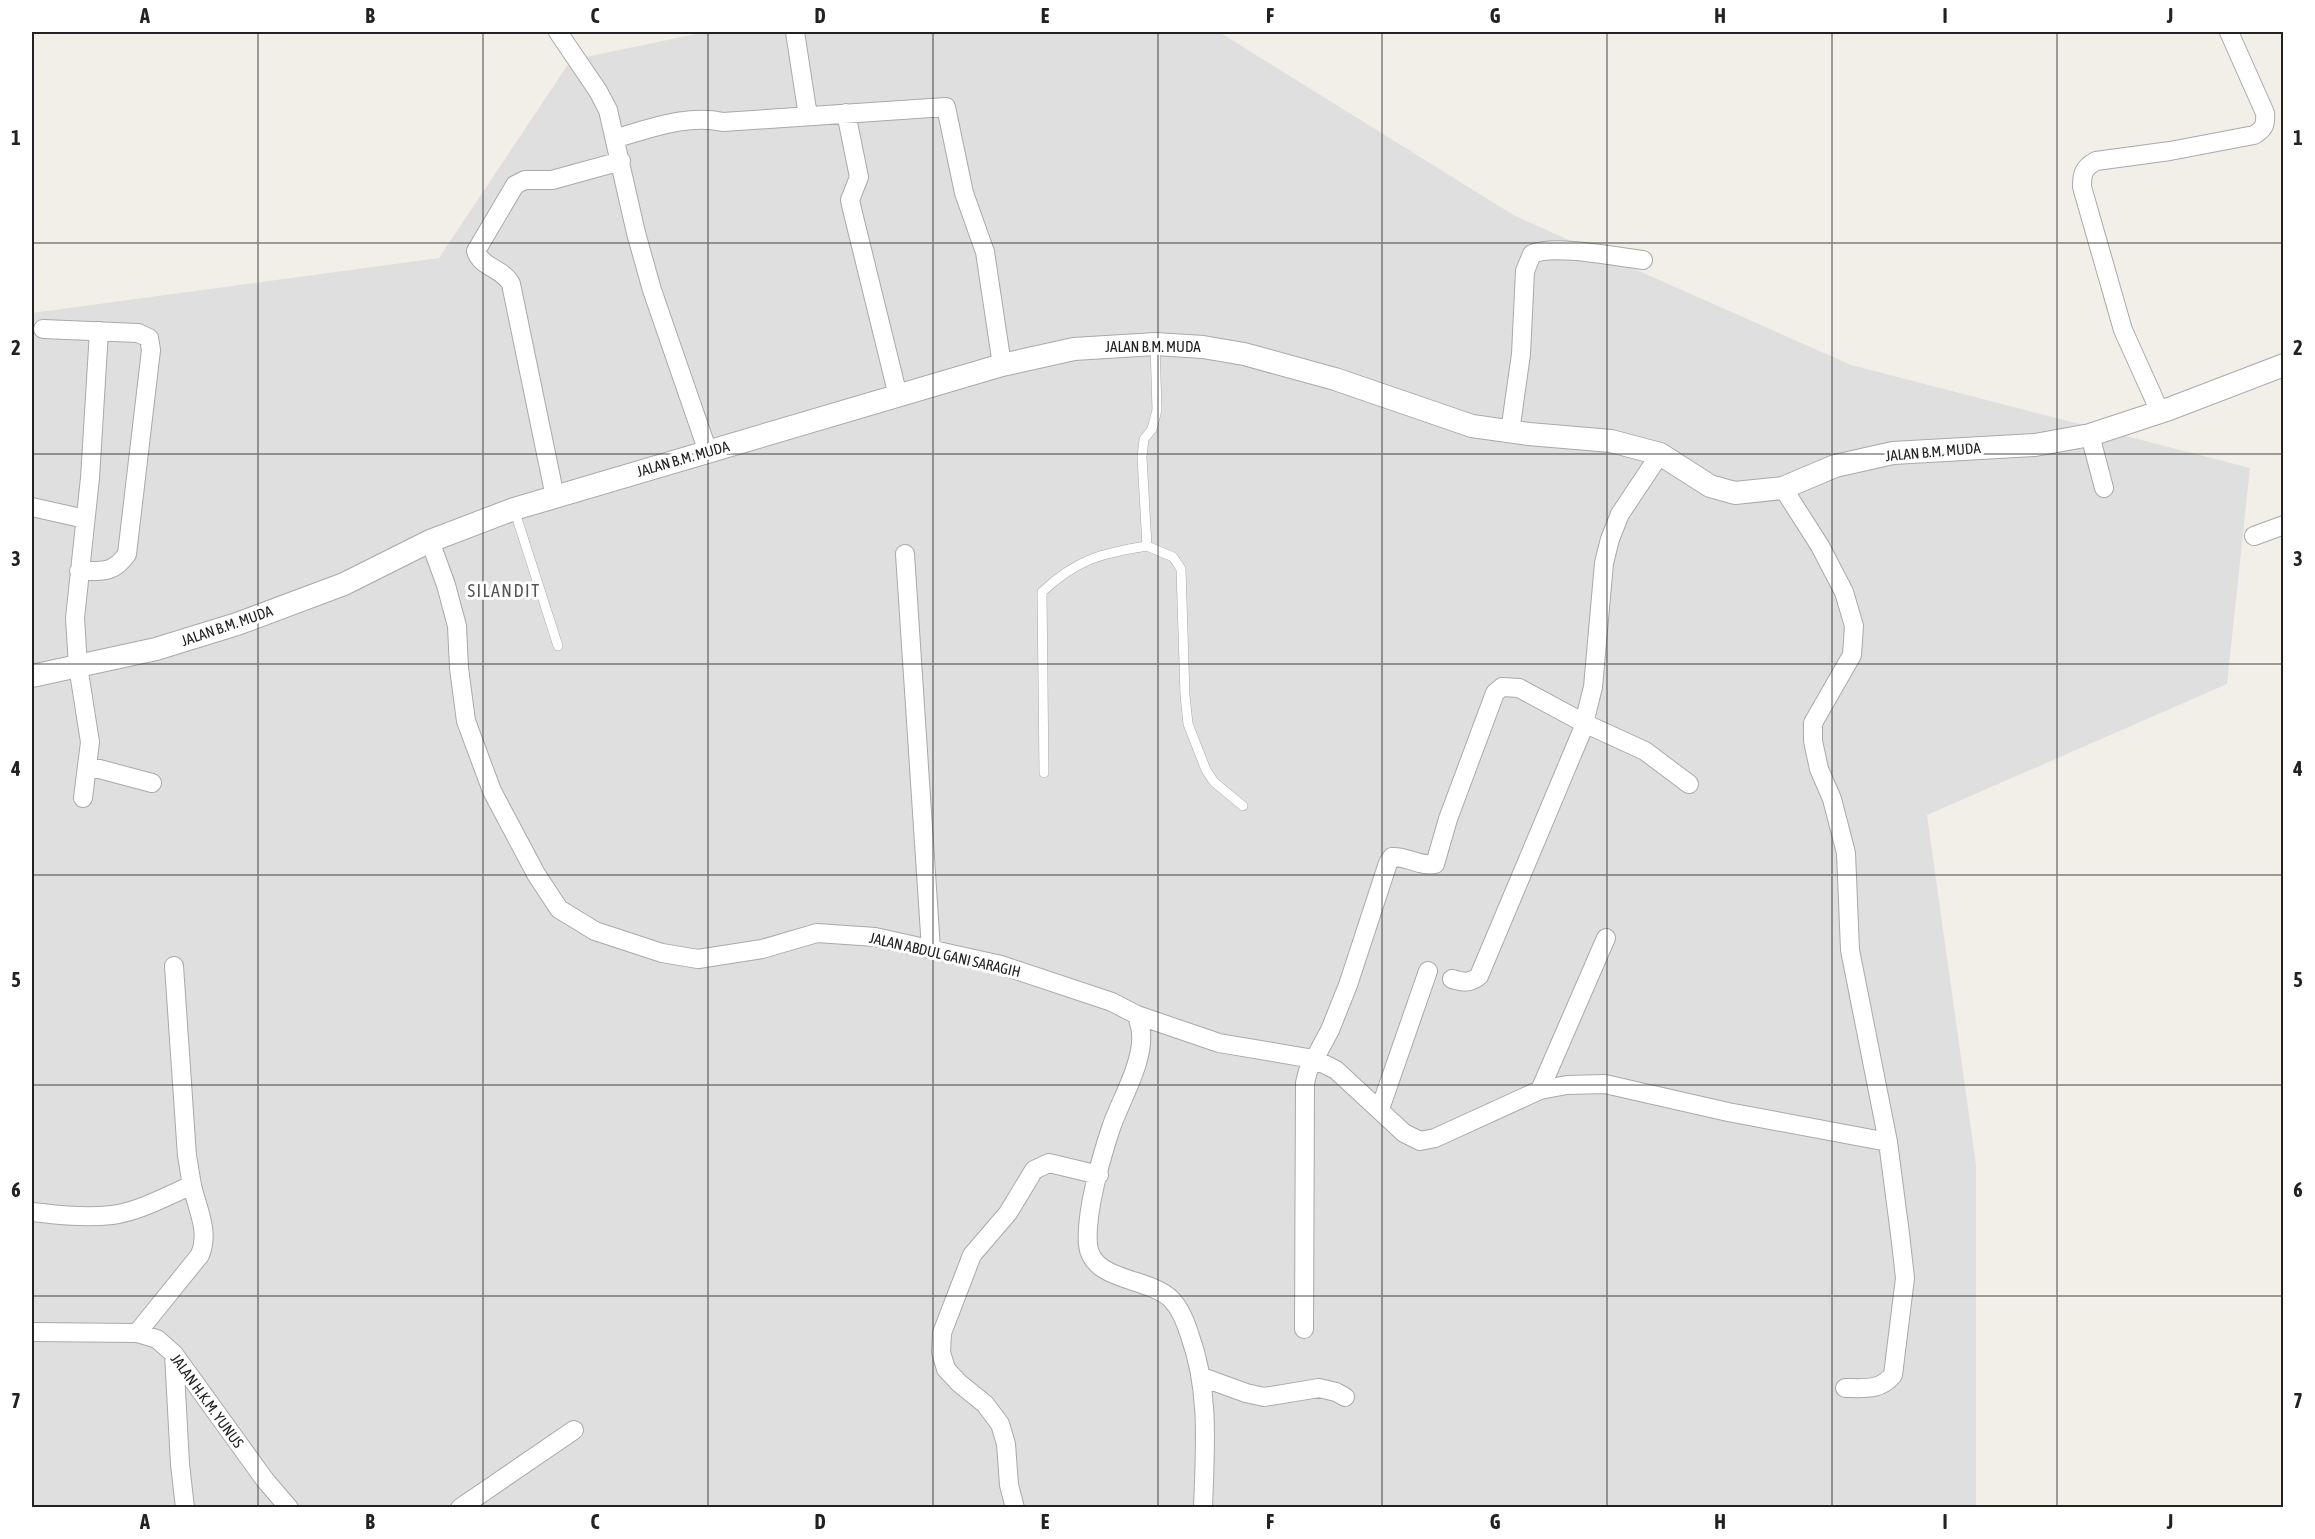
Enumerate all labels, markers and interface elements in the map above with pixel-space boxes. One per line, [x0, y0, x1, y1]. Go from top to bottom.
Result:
text: A [139, 4, 150, 27]
text: B [365, 4, 375, 27]
text: C [591, 4, 600, 27]
text: D [814, 4, 826, 27]
text: E [1041, 4, 1050, 27]
text: F [1266, 4, 1274, 27]
text: G [1490, 4, 1501, 27]
text: H [1714, 4, 1726, 27]
text: I [1942, 4, 1948, 27]
text: J [2166, 4, 2173, 27]
text: 1 [11, 126, 21, 149]
text: 1 [2293, 126, 2303, 149]
text: 2 [11, 336, 21, 359]
text: 2 [2293, 336, 2303, 359]
street label: JALAN B.M. MUDA [1105, 338, 1201, 355]
street label: JALAN B.M. MUDA [635, 437, 732, 480]
street label: JALAN B.M. MUDA [1885, 439, 1982, 464]
text: 3 [11, 547, 21, 570]
text: 3 [2293, 547, 2303, 570]
district label: SILANDIT [467, 580, 541, 601]
street label: JALAN B.M. MUDA [179, 602, 275, 649]
text: 4 [10, 757, 21, 780]
text: 4 [2292, 757, 2303, 780]
street label: JALAN ABDUL GANI SARAGIH [868, 929, 1022, 980]
text: 5 [11, 968, 21, 991]
text: 5 [2293, 968, 2303, 991]
text: 6 [11, 1178, 21, 1201]
text: 6 [2293, 1178, 2303, 1201]
street label: JALAN H.K.M. YUNUS [168, 1350, 247, 1451]
text: 7 [11, 1389, 21, 1412]
text: 7 [2293, 1389, 2303, 1412]
text: A [139, 1510, 150, 1533]
text: B [365, 1510, 375, 1533]
text: C [591, 1510, 600, 1533]
text: D [814, 1510, 826, 1533]
text: E [1041, 1510, 1050, 1533]
text: F [1266, 1510, 1274, 1533]
text: G [1490, 1510, 1501, 1533]
text: H [1714, 1510, 1726, 1533]
text: I [1942, 1510, 1948, 1533]
text: J [2166, 1510, 2173, 1533]

